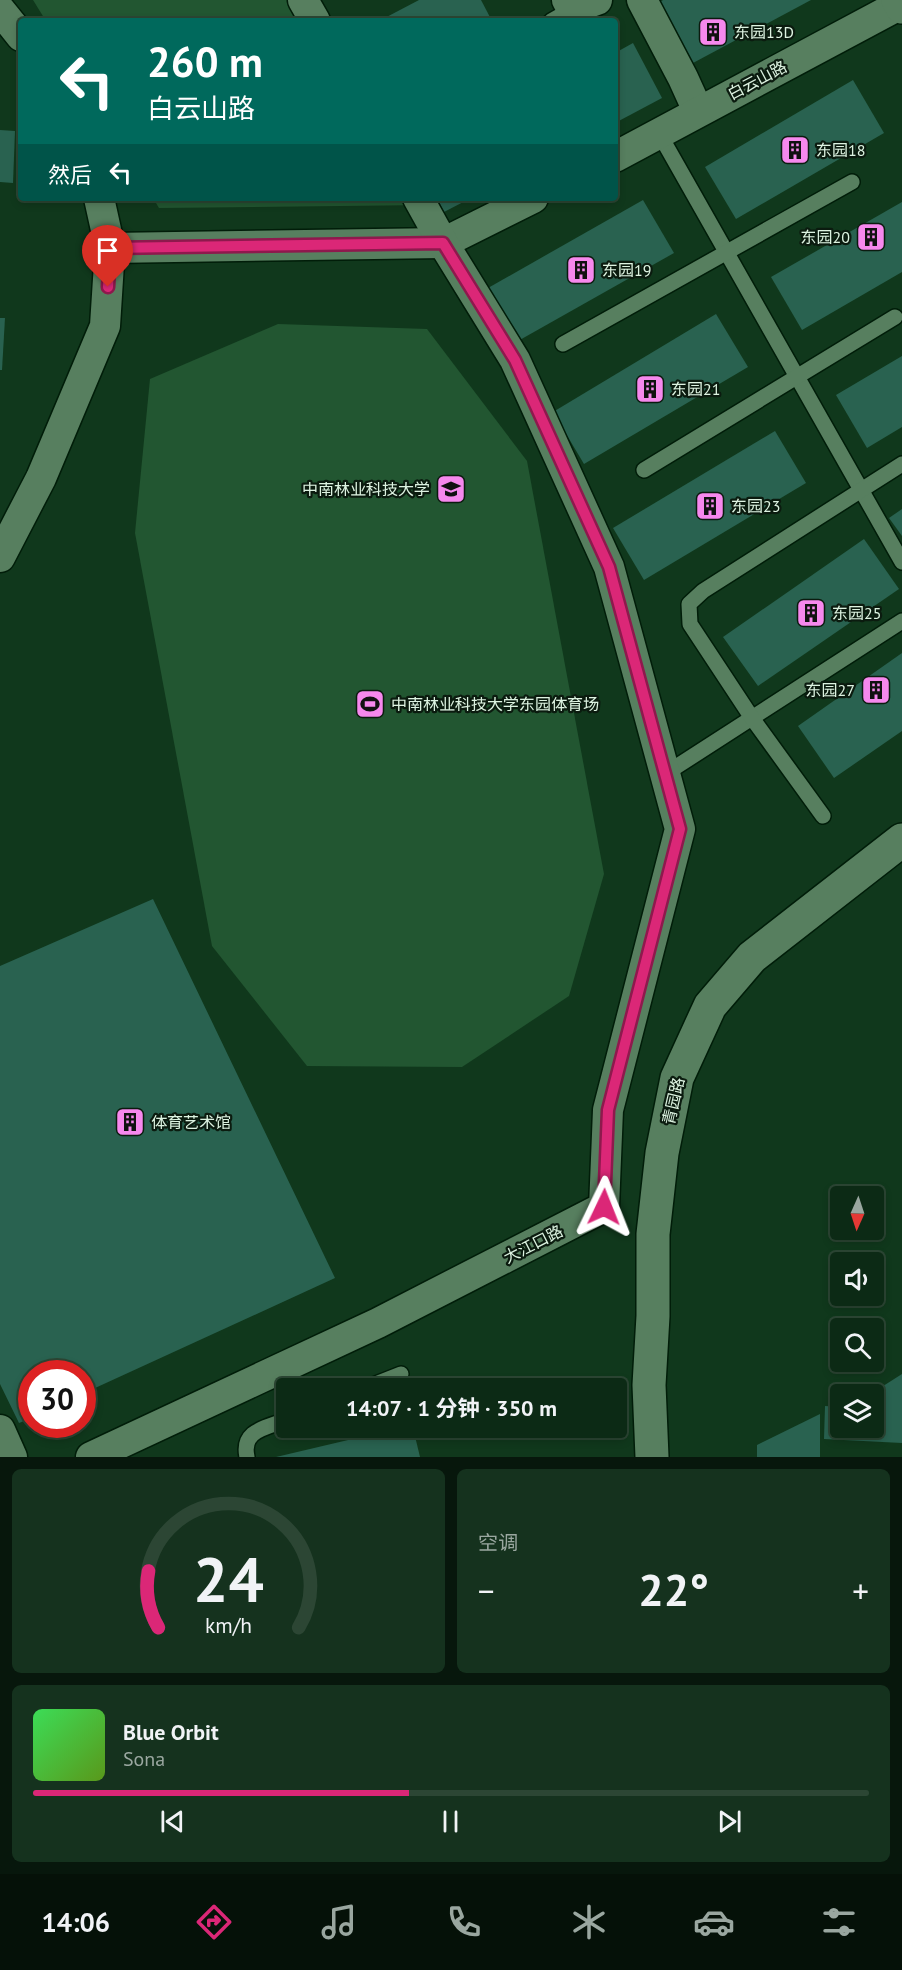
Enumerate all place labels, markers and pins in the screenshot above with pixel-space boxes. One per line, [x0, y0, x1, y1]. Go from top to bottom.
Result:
building icon: 东园13D [697, 16, 729, 48]
place label: 东园13D [734, 22, 794, 42]
building icon: 东园18 [779, 134, 811, 166]
place label: 东园18 [816, 140, 865, 160]
building icon: 东园20 [855, 221, 887, 253]
pin [82, 225, 133, 287]
place label: 东园20 [801, 227, 850, 247]
building icon: 东园19 [565, 254, 597, 286]
place label: 东园19 [602, 260, 651, 280]
building icon: 东园21 [634, 373, 666, 405]
place label: 东园21 [671, 379, 720, 399]
school or university icon: 中南林业科技大学 [435, 473, 467, 505]
place label: 中南林业科技大学 [302, 479, 430, 499]
building icon: 东园23 [694, 490, 726, 522]
place label: 东园23 [731, 496, 780, 516]
building icon: 东园25 [795, 597, 827, 629]
place label: 东园25 [832, 603, 881, 623]
building icon: 东园27 [860, 674, 892, 706]
place label: 东园27 [806, 680, 855, 700]
sports icon: 中南林业科技大学东园体育场 [354, 688, 386, 720]
place label: 中南林业科技大学东园体育场 [391, 694, 599, 714]
building icon: 体育艺术馆 [114, 1106, 146, 1138]
place label: 体育艺术馆 [151, 1112, 231, 1132]

